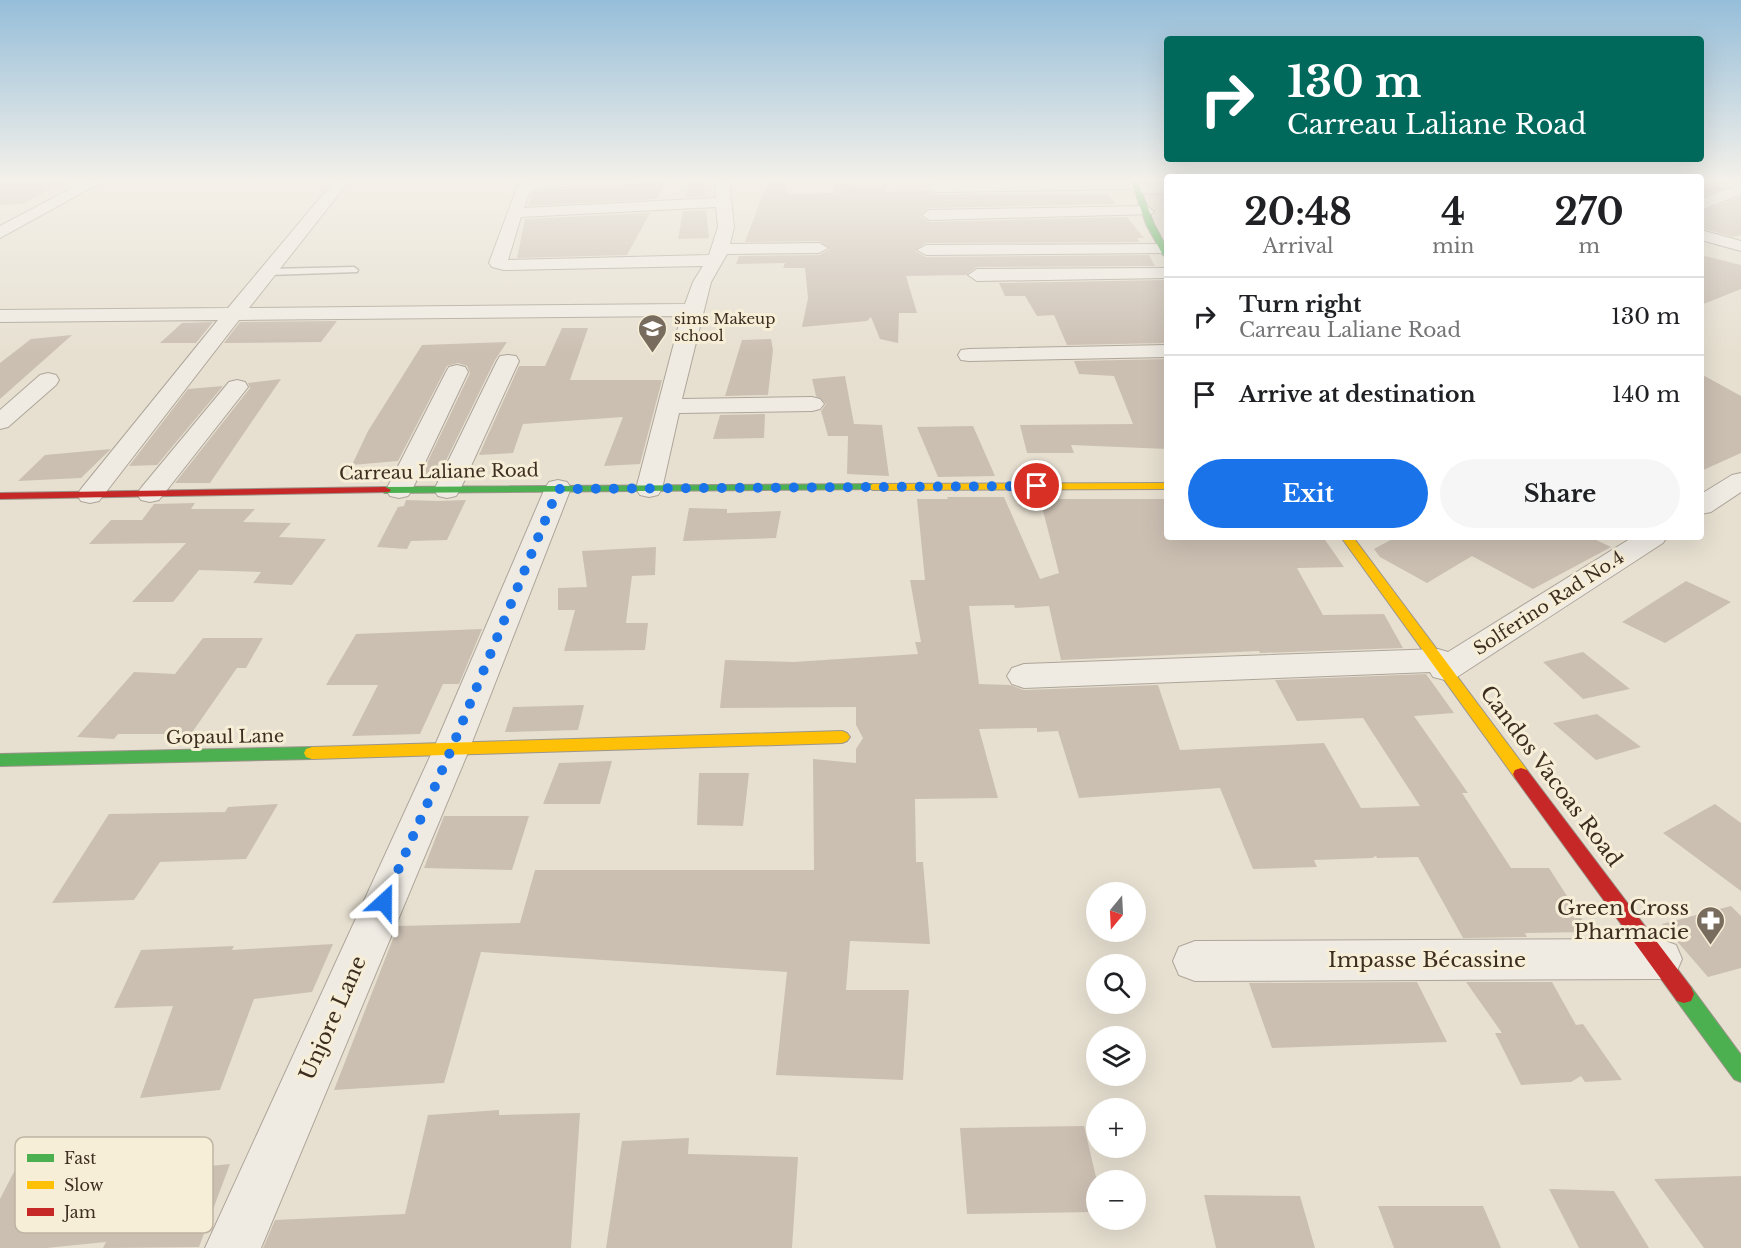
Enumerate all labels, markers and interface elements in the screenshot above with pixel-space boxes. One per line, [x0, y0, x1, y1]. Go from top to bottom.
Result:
text: 130 m [1287, 56, 1421, 108]
icon: right [1188, 60, 1266, 138]
text: Carreau Laliane Road [1287, 108, 1587, 141]
text: 20:48 [1244, 190, 1352, 235]
text: 4 [1441, 190, 1465, 235]
text: 270 [1555, 190, 1624, 235]
text: Arrival [1263, 234, 1334, 258]
text: min [1432, 234, 1474, 258]
text: m [1578, 234, 1600, 258]
text: Turn right [1239, 291, 1361, 318]
icon: right [1188, 300, 1221, 333]
text: 130 m [1611, 303, 1680, 330]
place label: sims Makeup school [674, 309, 775, 345]
school or university icon: sims Makeup school [637, 312, 669, 354]
text: Carreau Laliane Road [1239, 318, 1461, 342]
icon: arrive [1188, 378, 1221, 411]
text: Arrive at destination [1239, 381, 1476, 408]
text: 140 m [1612, 381, 1680, 408]
street label: Carreau Laliane Road [339, 459, 539, 485]
button: Exit [1188, 459, 1428, 528]
button: Share [1440, 459, 1680, 528]
pin [1011, 460, 1062, 511]
icon: arrive [1020, 469, 1053, 502]
street label: Solferino Rad No.4 [1470, 546, 1628, 660]
street label: Candos Vacoas Road [1474, 680, 1628, 872]
street label: Gopaul Lane [166, 725, 284, 749]
position arrow [352, 870, 416, 934]
north arrow [1086, 882, 1146, 942]
map controls [1086, 882, 1146, 1230]
place label: Green Cross Pharmacie [1557, 895, 1689, 945]
pharmacy icon: Green Cross Pharmacie [1694, 904, 1726, 946]
street label: Impasse Bécassine [1328, 947, 1526, 973]
street label: Unjore Lane [294, 952, 372, 1084]
button: search [1086, 954, 1146, 1014]
button: layers [1086, 1026, 1146, 1086]
button: + [1086, 1098, 1146, 1158]
legend [15, 1137, 213, 1233]
text: Fast [64, 1148, 96, 1168]
button: − [1086, 1170, 1146, 1230]
text: Slow [64, 1175, 104, 1195]
text: Jam [62, 1202, 96, 1222]

